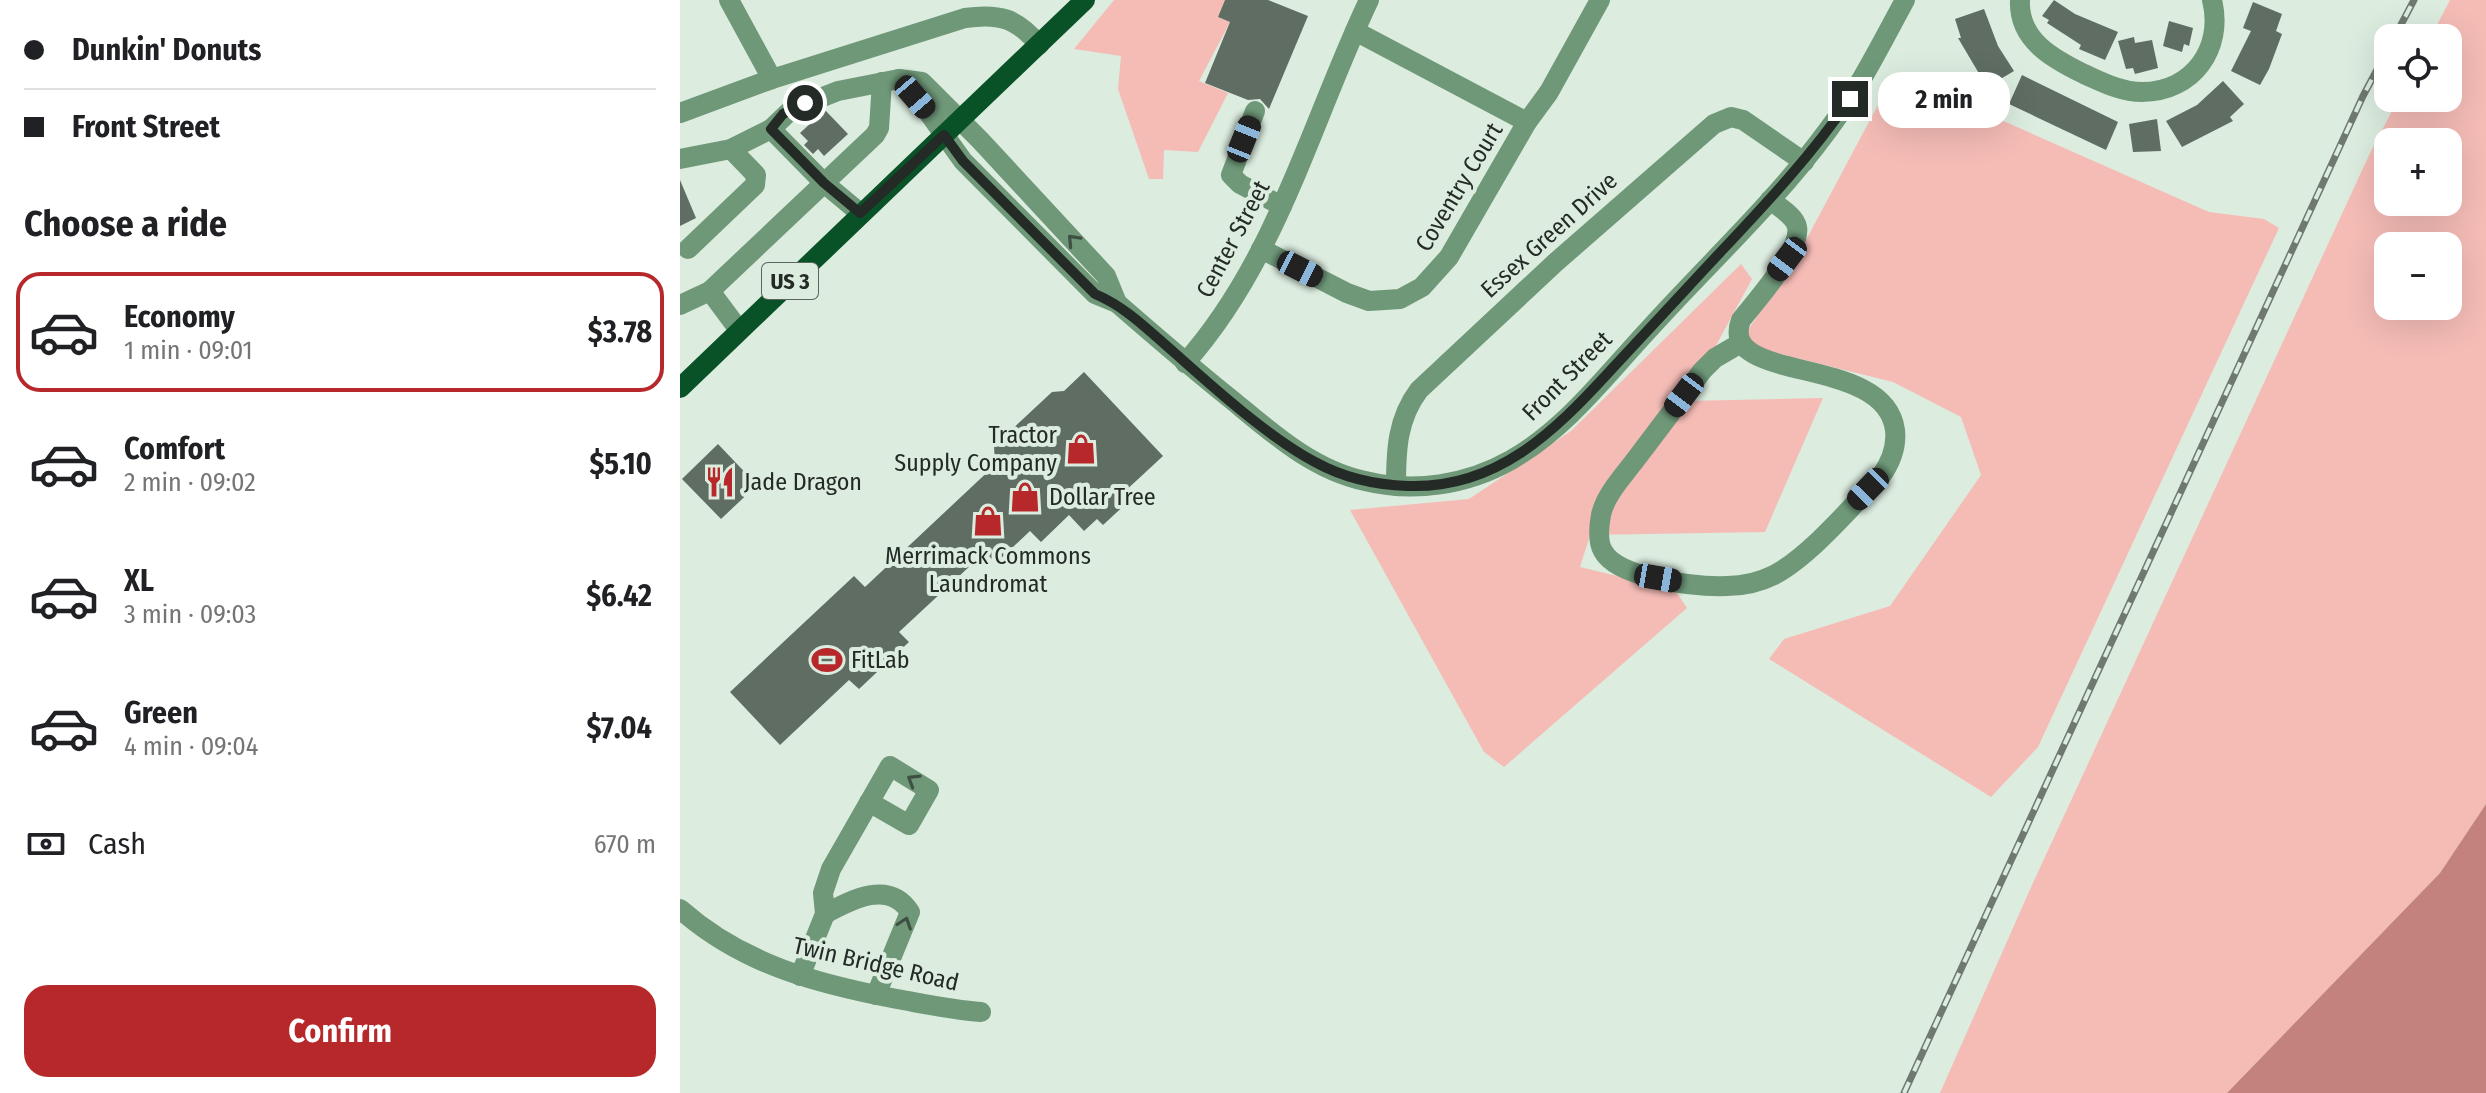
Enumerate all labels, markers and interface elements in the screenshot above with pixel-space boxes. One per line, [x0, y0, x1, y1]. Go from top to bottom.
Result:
map controls [2374, 24, 2462, 320]
button: locate [2374, 24, 2462, 112]
text: Dunkin' Donuts [72, 32, 261, 68]
car [890, 71, 940, 123]
callout: 2 min [1878, 71, 2010, 127]
route end [1832, 81, 1868, 117]
text: 2 min [1915, 84, 1973, 115]
route start [787, 85, 823, 121]
text: Front Street [72, 109, 220, 145]
car [1224, 112, 1264, 166]
street label: Coventry Court [1410, 118, 1508, 256]
button: + [2374, 128, 2462, 216]
street label: Essex Green Drive [1475, 167, 1623, 303]
street label: Center Street [1190, 176, 1276, 302]
text: Choose a ride [24, 202, 227, 246]
button: − [2374, 232, 2462, 320]
car [1763, 233, 1811, 285]
one-way arrow [1067, 235, 1082, 249]
car [1273, 247, 1327, 291]
road number: US 3 [762, 263, 818, 299]
icon: car [28, 296, 100, 368]
text: Economy [124, 299, 235, 335]
text: $3.78 [588, 314, 652, 350]
street label: Front Street [1516, 325, 1618, 427]
text: 1 min · 09:01 [124, 335, 253, 366]
car [1660, 369, 1708, 421]
place label: Tractor Supply Company [894, 421, 1058, 477]
icon: car [28, 428, 100, 500]
text: Comfort [124, 431, 225, 467]
shop icon: Tractor Supply Company [1064, 432, 1098, 466]
text: $5.10 [589, 446, 652, 482]
car [1843, 463, 1893, 515]
restaurant icon: Jade Dragon [703, 465, 737, 499]
text: 2 min · 09:02 [124, 467, 256, 498]
place label: Jade Dragon [744, 468, 862, 496]
shop icon: Dollar Tree [1008, 480, 1042, 514]
place label: Dollar Tree [1049, 483, 1156, 511]
shop icon: Merrimack Commons Laundromat [971, 504, 1005, 538]
place label: Merrimack Commons Laundromat [885, 542, 1091, 598]
icon: car [28, 560, 100, 632]
car [1632, 562, 1684, 594]
text: XL [124, 563, 154, 599]
text: $6.42 [586, 578, 652, 614]
text: 3 min · 09:03 [124, 599, 256, 630]
sports icon: FitLab [810, 643, 844, 677]
place label: FitLab [851, 646, 910, 674]
icon: car [28, 692, 100, 764]
text: Green [124, 695, 198, 731]
text: $7.04 [586, 710, 652, 746]
text: 4 min · 09:04 [124, 731, 258, 762]
one-way arrow [907, 774, 921, 789]
icon: cash [24, 822, 68, 866]
text: Cash [88, 826, 146, 862]
text: 670 m [594, 829, 656, 860]
one-way arrow [895, 917, 911, 931]
street label: Twin Bridge Road [791, 931, 961, 997]
button: Confirm [24, 985, 656, 1077]

